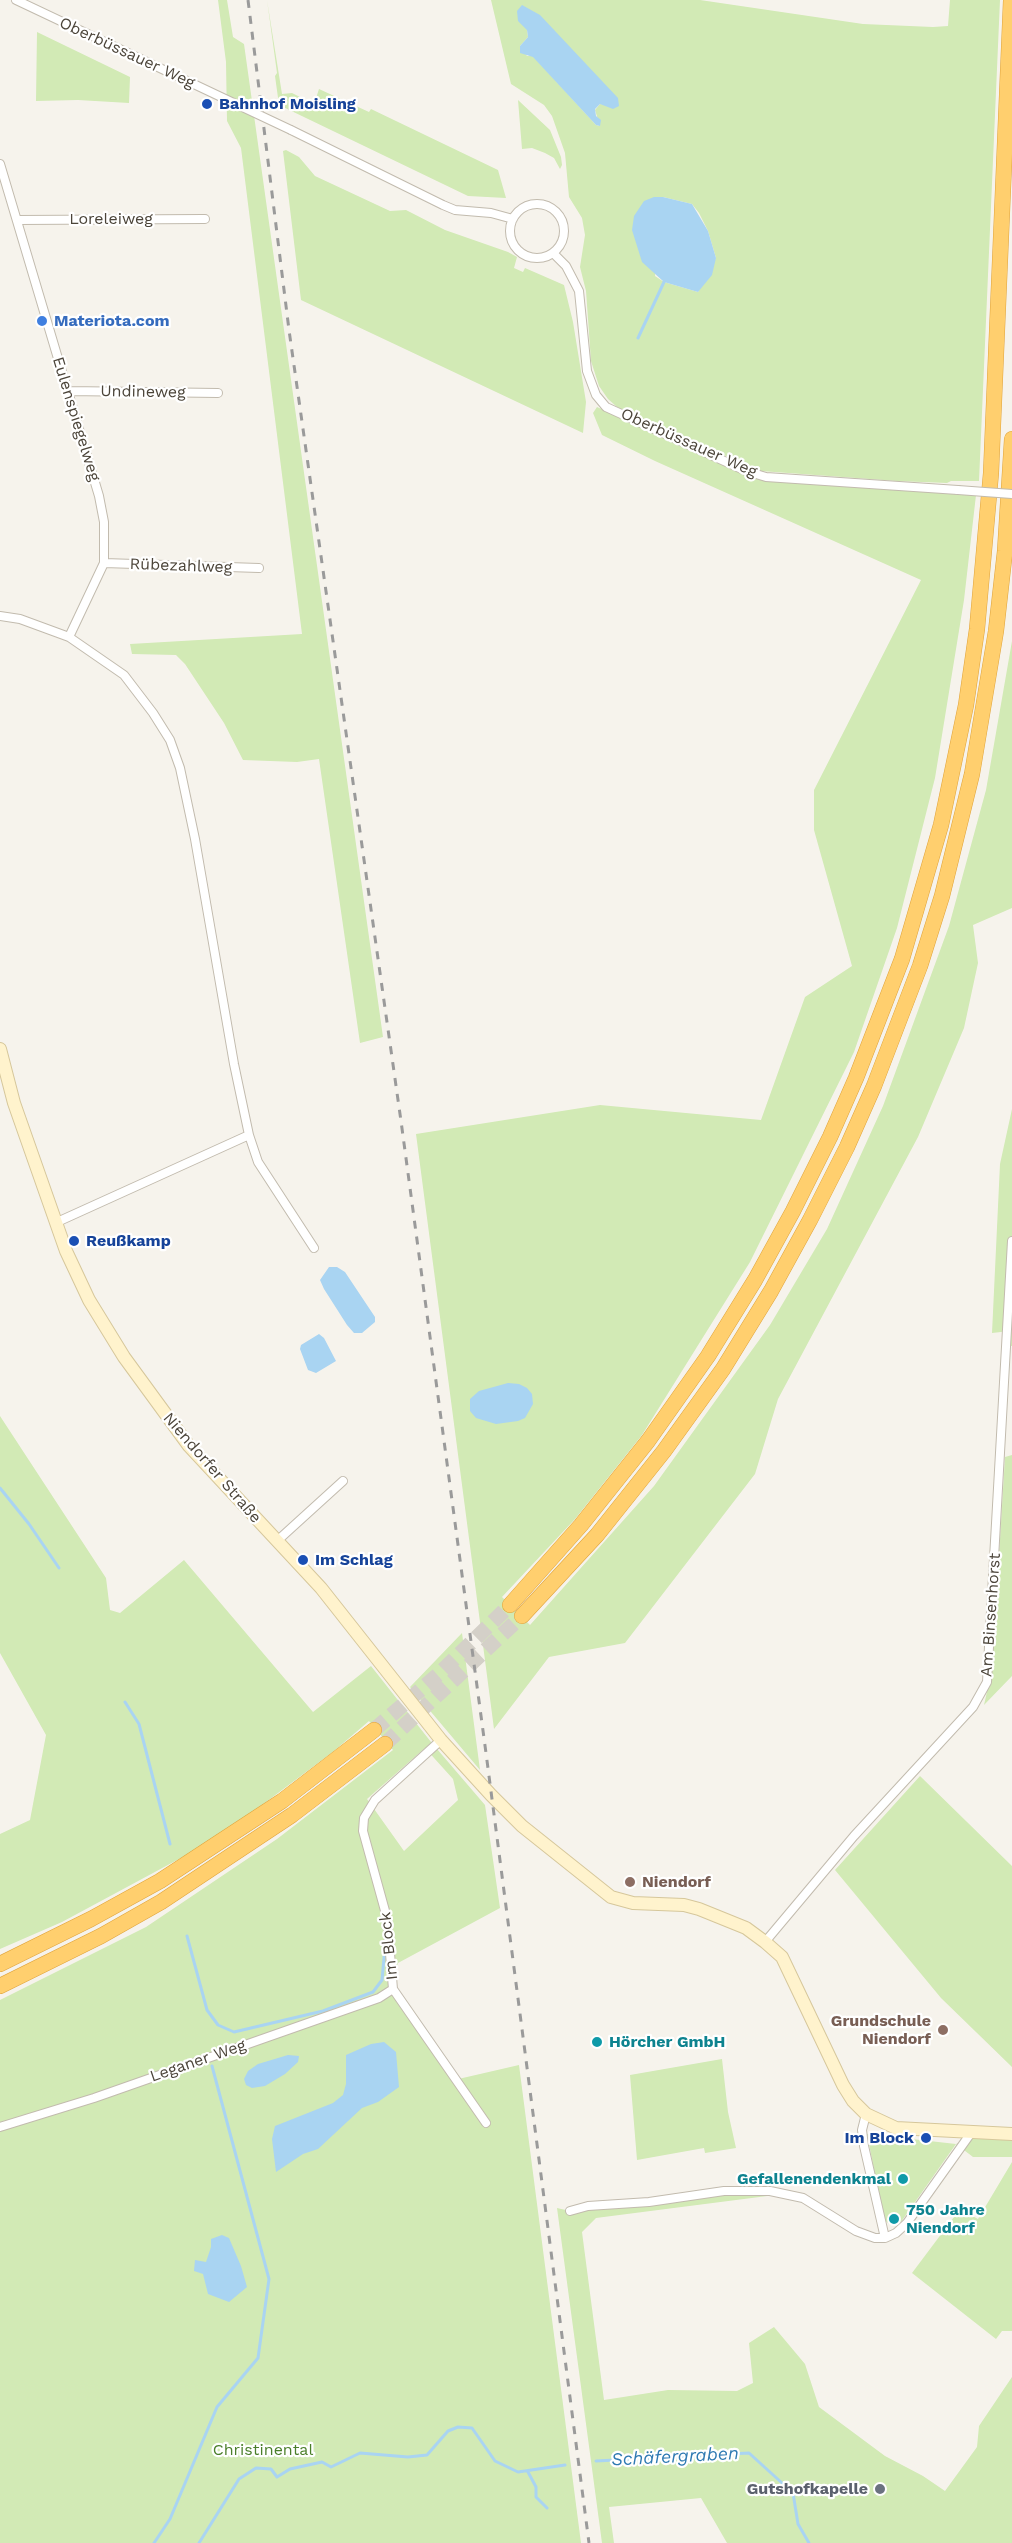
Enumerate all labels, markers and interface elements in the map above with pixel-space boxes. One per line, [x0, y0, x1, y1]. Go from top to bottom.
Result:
street label: Oberbüssauer Weg [56, 13, 198, 93]
place label: Bahnhof Moisling [219, 94, 356, 114]
marker: Bahnhof Moisling [200, 97, 214, 111]
street label: Loreleiweg [69, 209, 153, 229]
place label: Materiota.com [54, 311, 170, 331]
marker: Materiota.com [35, 314, 49, 328]
street label: Eulenspiegelweg [48, 354, 104, 484]
street label: Undineweg [100, 382, 186, 402]
street label: Oberbüssauer Weg [618, 404, 760, 482]
street label: Rübezahlweg [129, 555, 233, 577]
place label: Reußkamp [86, 1231, 171, 1251]
marker: Reußkamp [67, 1234, 81, 1248]
street label: Niendorfer Straße [159, 1409, 265, 1527]
place label: Im Schlag [315, 1550, 393, 1570]
street label: Am Binsenhorst [977, 1552, 1005, 1678]
marker: Im Schlag [296, 1553, 310, 1567]
place label: Niendorf [642, 1872, 711, 1892]
marker: Niendorf [623, 1875, 637, 1889]
street label: Im Block [376, 1911, 402, 1981]
place label: Grundschule Niendorf [831, 2011, 931, 2049]
marker: Grundschule Niendorf [936, 2023, 950, 2037]
place label: Hörcher GmbH [609, 2032, 725, 2052]
marker: Hörcher GmbH [590, 2035, 604, 2049]
street label: Leganer Weg [148, 2036, 248, 2086]
place label: Im Block [845, 2128, 914, 2148]
marker: Im Block [919, 2131, 933, 2145]
place label: Gefallenendenkmal [737, 2169, 891, 2189]
marker: Gefallenendenkmal [896, 2172, 910, 2186]
place label: 750 Jahre Niendorf [906, 2200, 985, 2238]
marker: 750 Jahre Niendorf [887, 2212, 901, 2226]
park label: Christinental [213, 2440, 313, 2460]
water label: Schäfergraben [611, 2443, 739, 2471]
place label: Gutshofkapelle [747, 2479, 868, 2499]
marker: Gutshofkapelle [873, 2482, 887, 2496]

